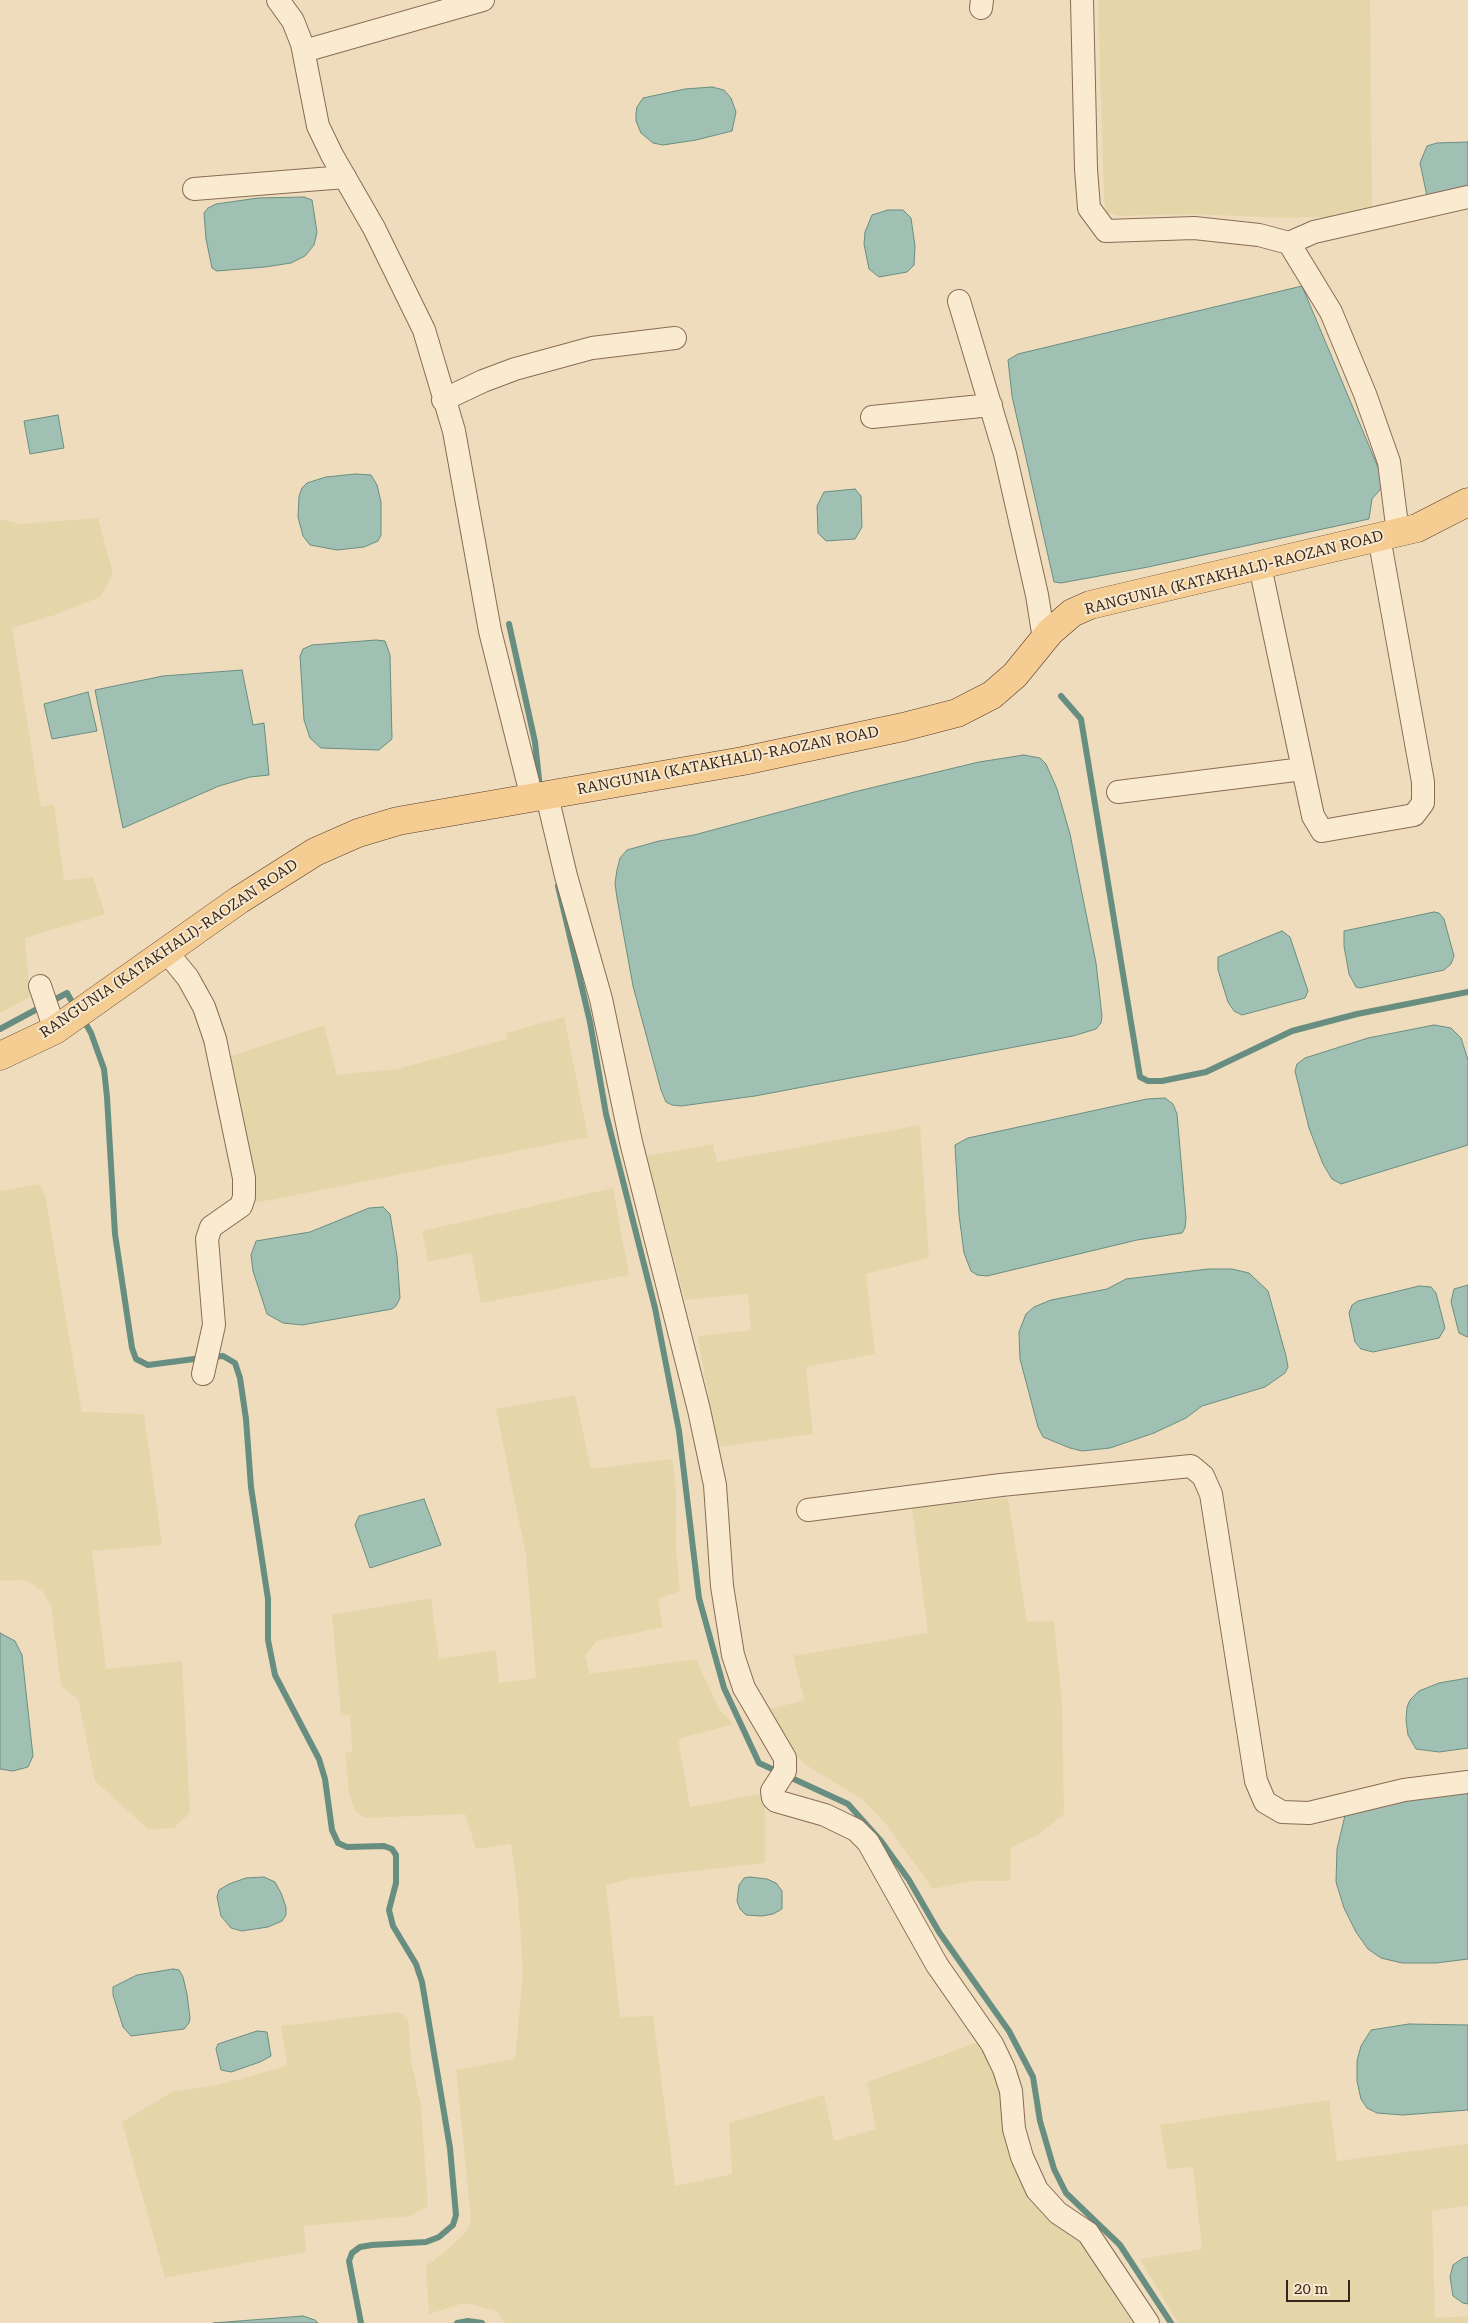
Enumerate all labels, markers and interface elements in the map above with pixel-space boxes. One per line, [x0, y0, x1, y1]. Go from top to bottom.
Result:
street label: RANGUNIA (KATAKHALI)-RAOZAN ROAD [1083, 527, 1385, 619]
street label: RANGUNIA (KATAKHALI)-RAOZAN ROAD [575, 723, 881, 799]
street label: RANGUNIA (KATAKHALI)-RAOZAN ROAD [37, 856, 301, 1042]
scale bar [1288, 2270, 1352, 2302]
text: 20 m [1294, 2280, 1328, 2298]

